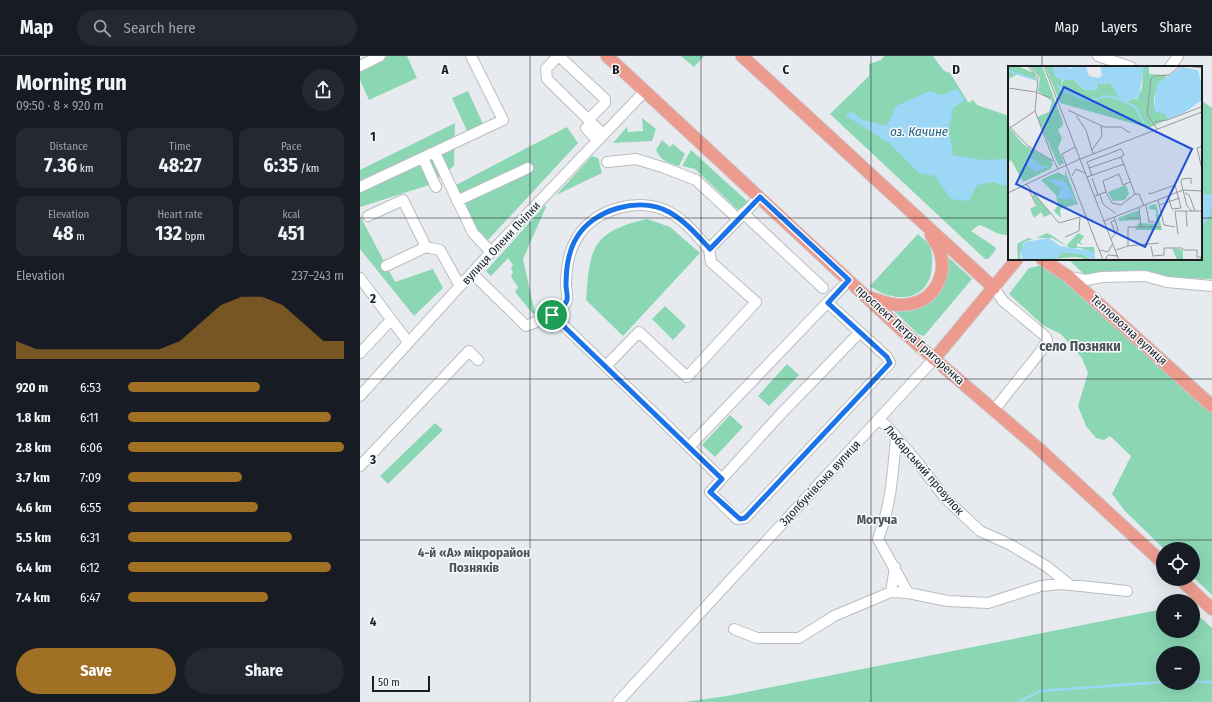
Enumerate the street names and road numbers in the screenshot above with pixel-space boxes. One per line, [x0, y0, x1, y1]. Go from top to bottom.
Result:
street label: вулиця Олени Пчілки [459, 199, 543, 287]
street label: проспект Петра Григоренка [853, 282, 967, 388]
street label: Тепловозна вулиця [1088, 292, 1170, 368]
street label: Любарський провулок [881, 422, 967, 518]
street label: Здолбунівська вулиця [777, 437, 863, 529]

